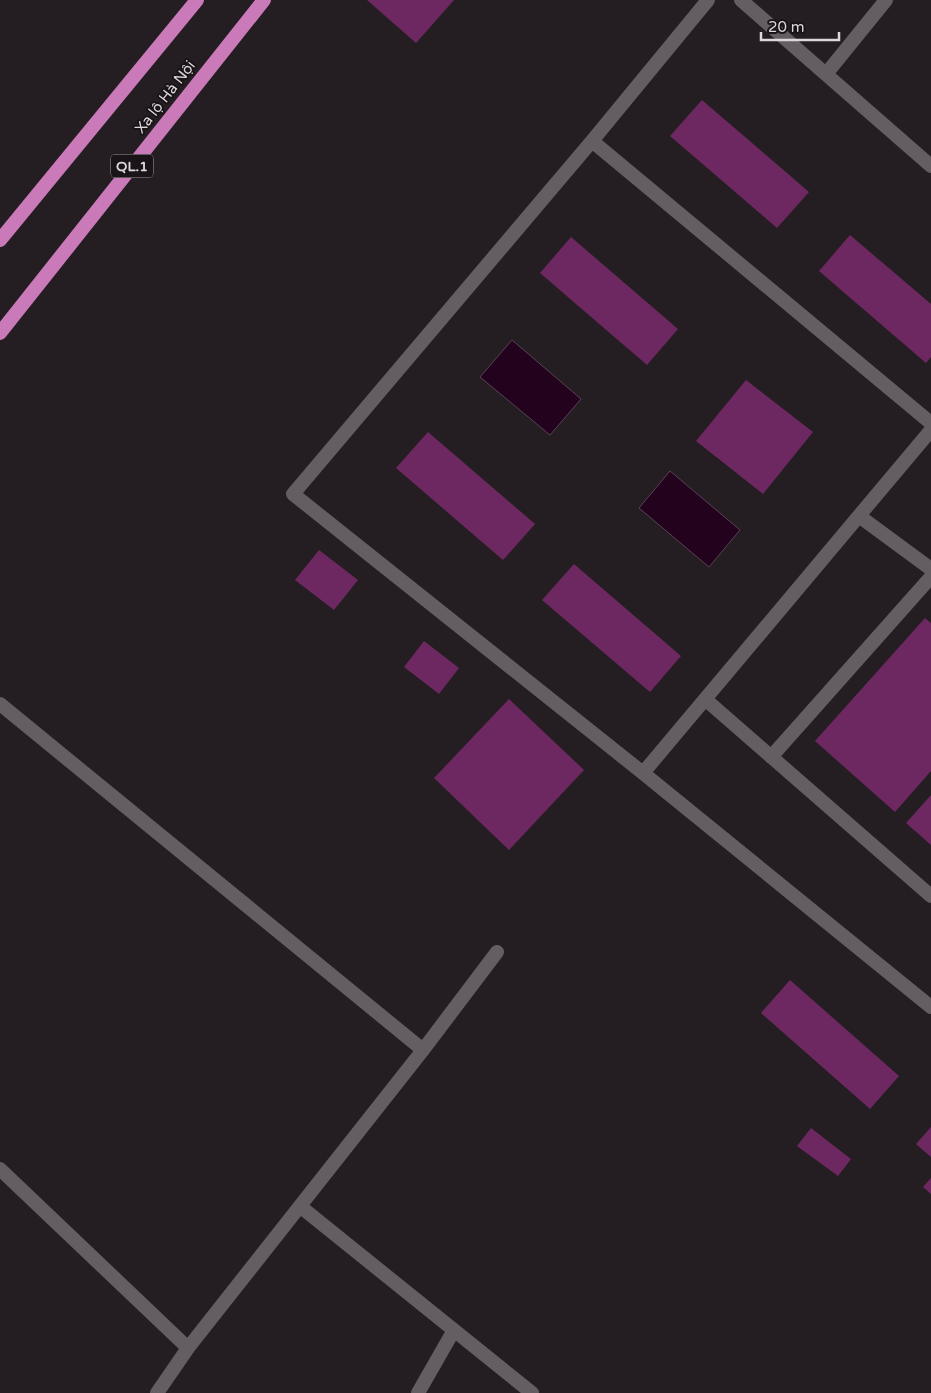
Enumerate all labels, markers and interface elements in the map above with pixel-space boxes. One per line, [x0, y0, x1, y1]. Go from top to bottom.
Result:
scale bar [761, 10, 838, 42]
text: 20 m [768, 18, 805, 36]
street label: Xa lộ Hà Nội [131, 57, 199, 137]
road number: QL.1 [111, 154, 153, 178]

